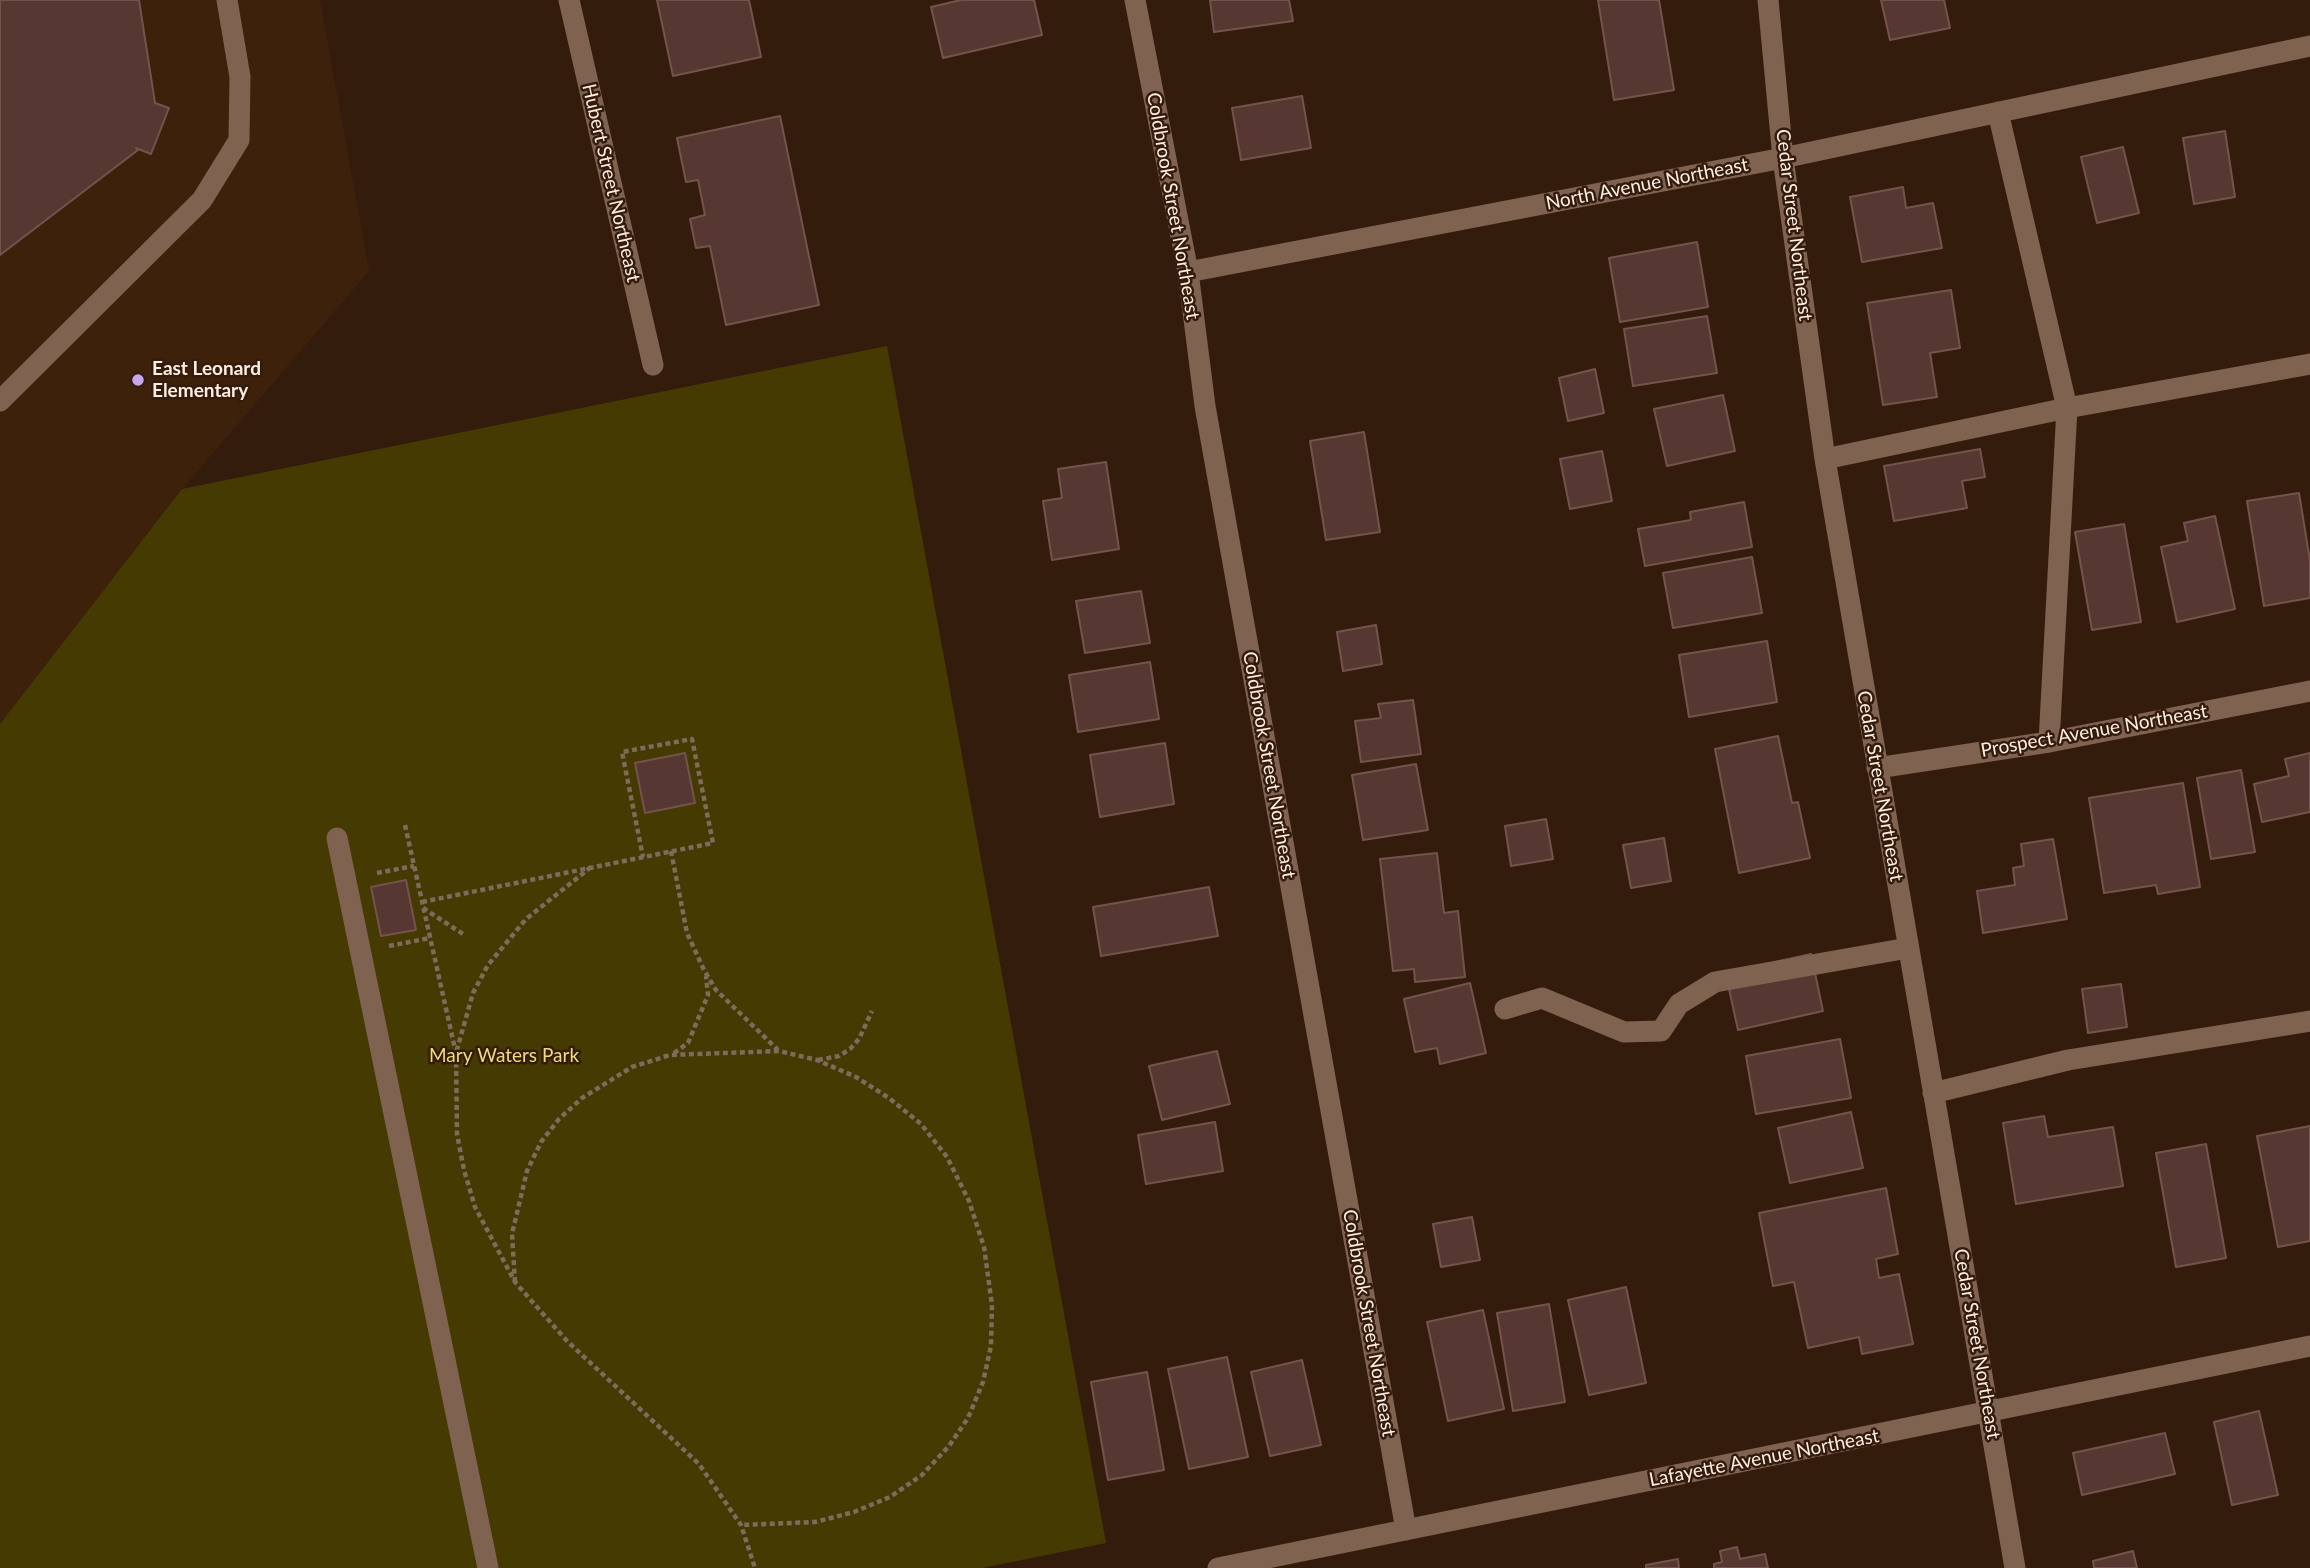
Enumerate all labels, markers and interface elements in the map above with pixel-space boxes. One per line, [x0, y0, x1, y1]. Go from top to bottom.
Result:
street label: Hubert Street Northeast [577, 82, 645, 284]
street label: Coldbrook Street Northeast [1142, 91, 1204, 321]
street label: Cedar Street Northeast [1771, 128, 1817, 322]
street label: North Avenue Northeast [1544, 153, 1750, 215]
place label: East Leonard Elementary [152, 358, 261, 402]
marker: East Leonard Elementary [130, 372, 146, 388]
street label: Coldbrook Street Northeast [1238, 650, 1300, 880]
street label: Cedar Street Northeast [1852, 689, 1908, 883]
street label: Prospect Avenue Northeast [1979, 700, 2209, 762]
park label: Mary Waters Park [429, 1045, 579, 1067]
street label: Coldbrook Street Northeast [1338, 1208, 1400, 1438]
street label: Cedar Street Northeast [1949, 1247, 2005, 1441]
street label: Lafayette Avenue Northeast [1647, 1425, 1881, 1491]

